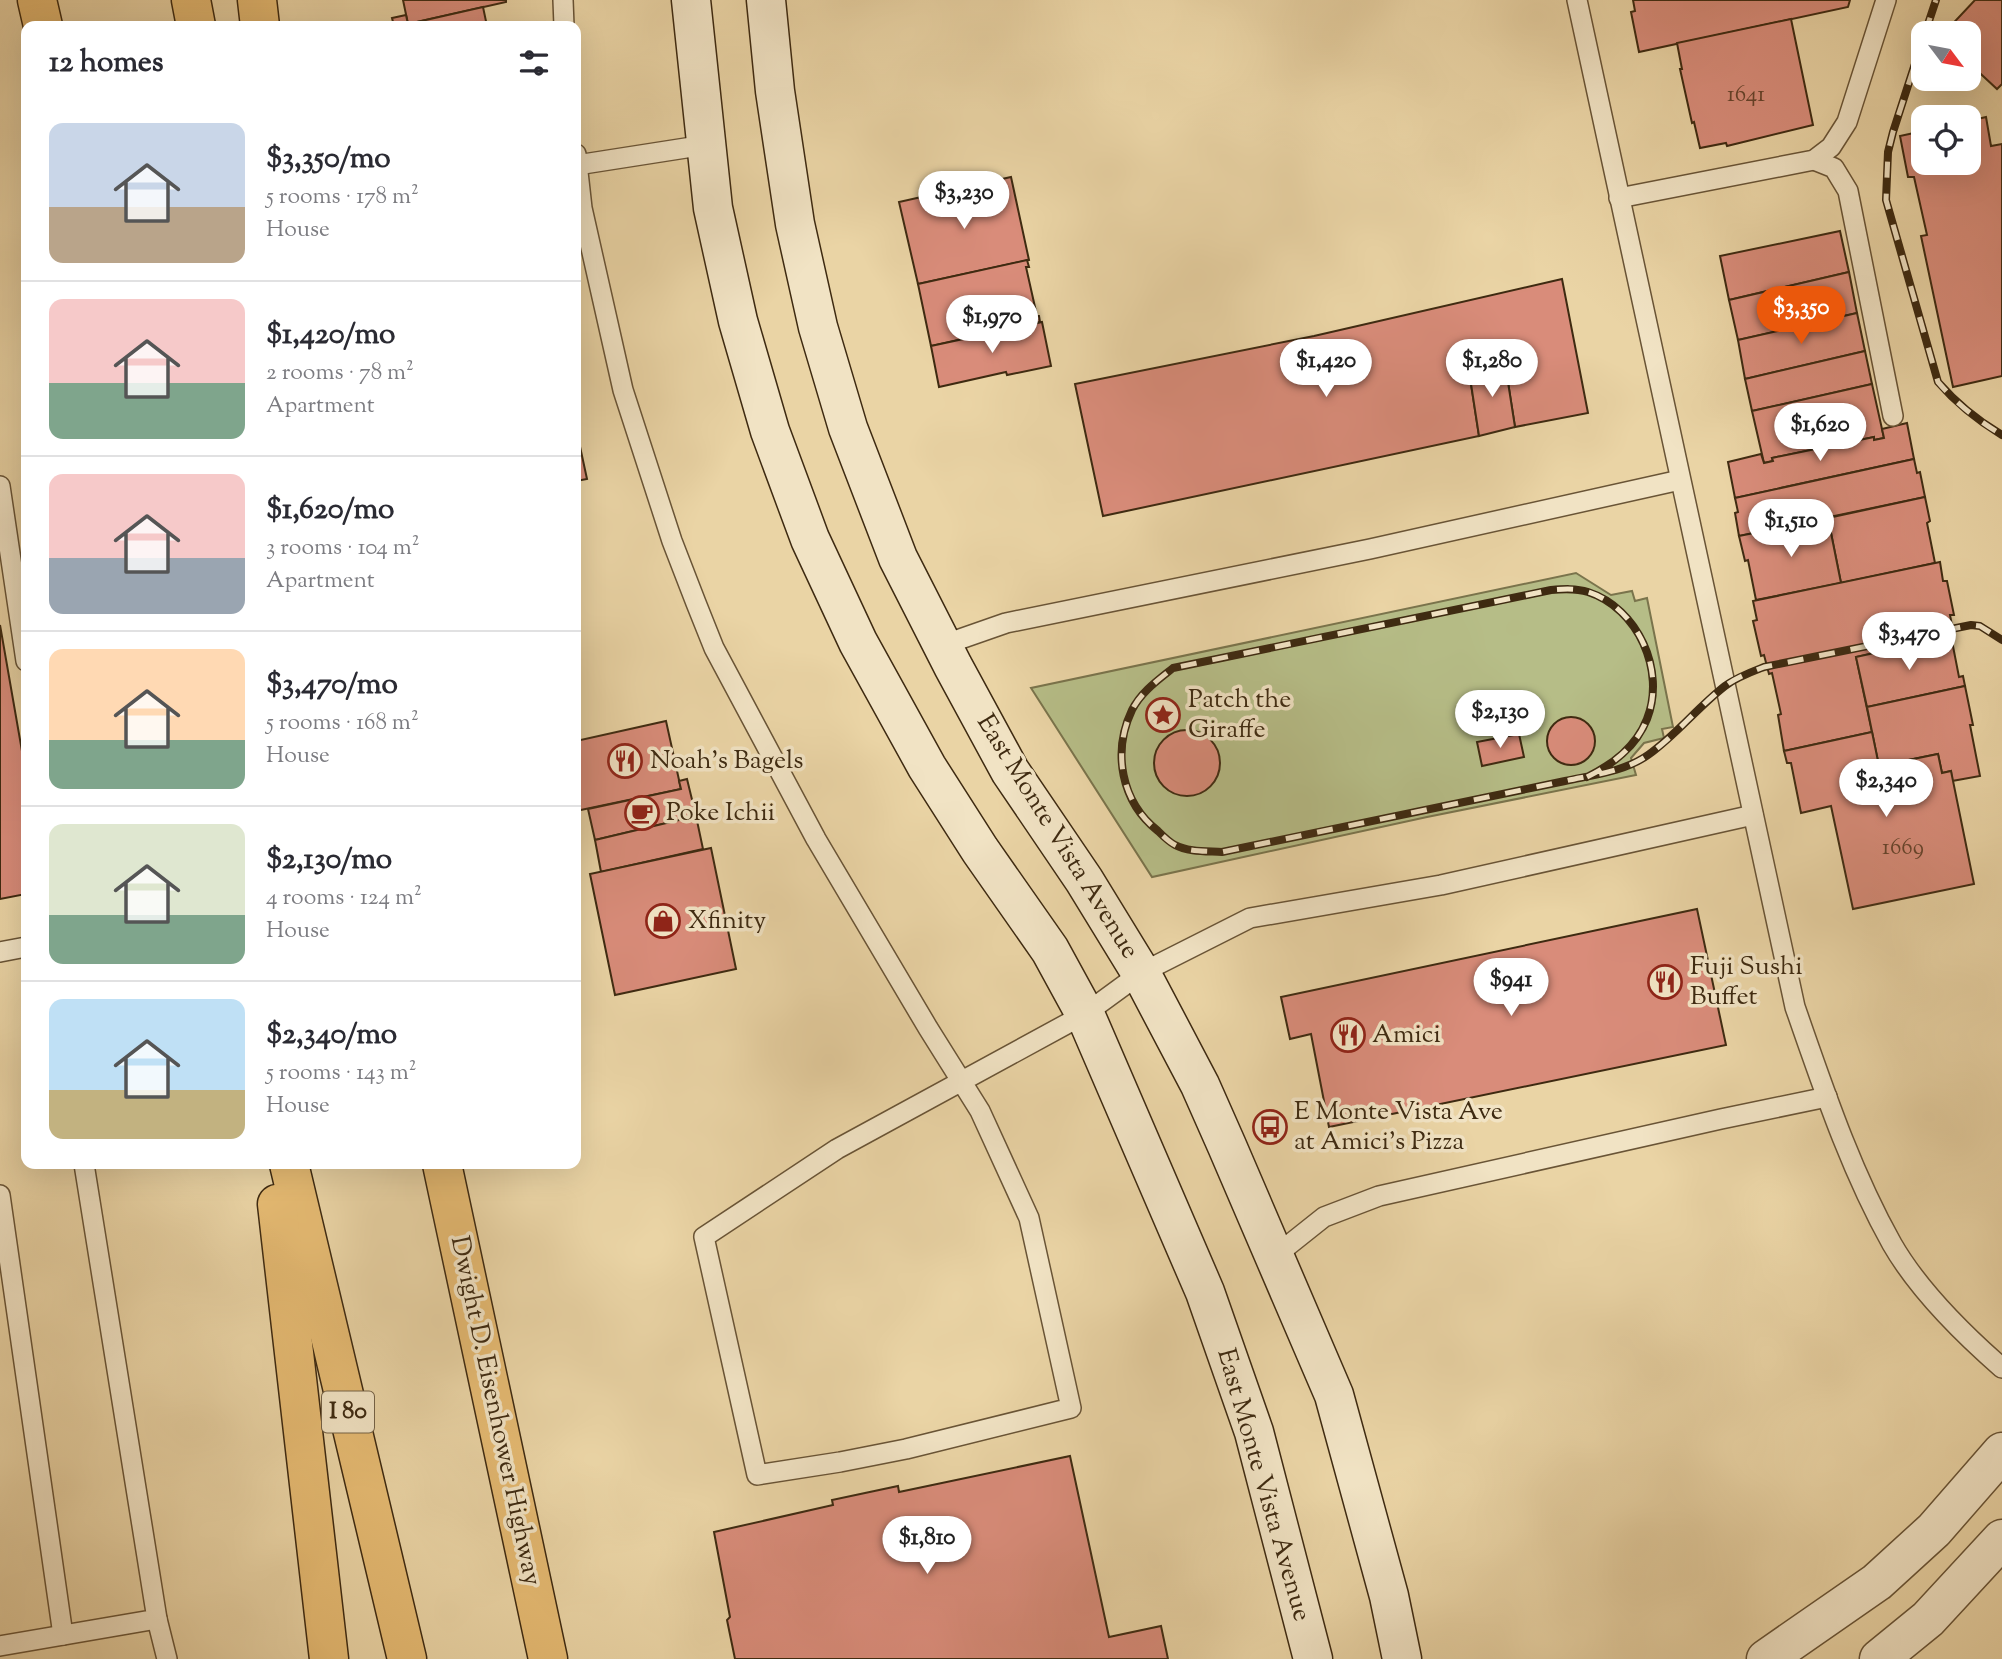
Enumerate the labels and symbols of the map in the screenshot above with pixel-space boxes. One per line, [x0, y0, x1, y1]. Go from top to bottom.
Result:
north arrow [1911, 21, 1981, 91]
house number: 1641 [1727, 79, 1765, 112]
pin: $3,230 [907, 172, 1021, 231]
pin: $3,350 [1744, 286, 1858, 346]
pin: $1,970 [935, 296, 1049, 355]
pin: $1,420 [1269, 340, 1383, 399]
pin: $1,280 [1435, 340, 1549, 399]
pin: $1,620 [1763, 404, 1877, 463]
pin: $1,510 [1734, 500, 1848, 559]
pin: $3,470 [1852, 612, 1966, 672]
place label: Patch the Giraffe [1188, 682, 1291, 749]
pin: $2,130 [1443, 690, 1557, 750]
place icon: Patch the Giraffe [1144, 696, 1182, 734]
street label: East Monte Vista Avenue [967, 708, 1147, 966]
restaurant icon: Noah's Bagels [606, 742, 644, 780]
place label: Noah's Bagels [650, 743, 803, 780]
pin: $2,340 [1829, 760, 1943, 819]
cafe icon: Poke Ichii [623, 794, 661, 832]
place label: Poke Ichii [666, 795, 775, 832]
house number: 1669 [1882, 832, 1924, 865]
shop icon: Xfinity [644, 902, 682, 940]
place label: Xfinity [688, 903, 766, 940]
place label: Fuji Sushi Buffet [1690, 949, 1803, 1016]
pin: $941 [1470, 958, 1552, 1018]
restaurant icon: Fuji Sushi Buffet [1646, 963, 1684, 1001]
restaurant icon: Amici [1329, 1016, 1367, 1054]
place label: Amici [1372, 1017, 1441, 1054]
place label: E Monte Vista Ave at Amici's Pizza [1294, 1094, 1503, 1161]
bus stop icon: E Monte Vista Ave at Amici's Pizza [1251, 1108, 1289, 1146]
street label: Dwight D. Eisenhower Highway [440, 1233, 550, 1589]
street label: East Monte Vista Avenue [1206, 1344, 1320, 1626]
road number: I 80 [322, 1392, 374, 1432]
pin: $1,810 [870, 1516, 984, 1576]

